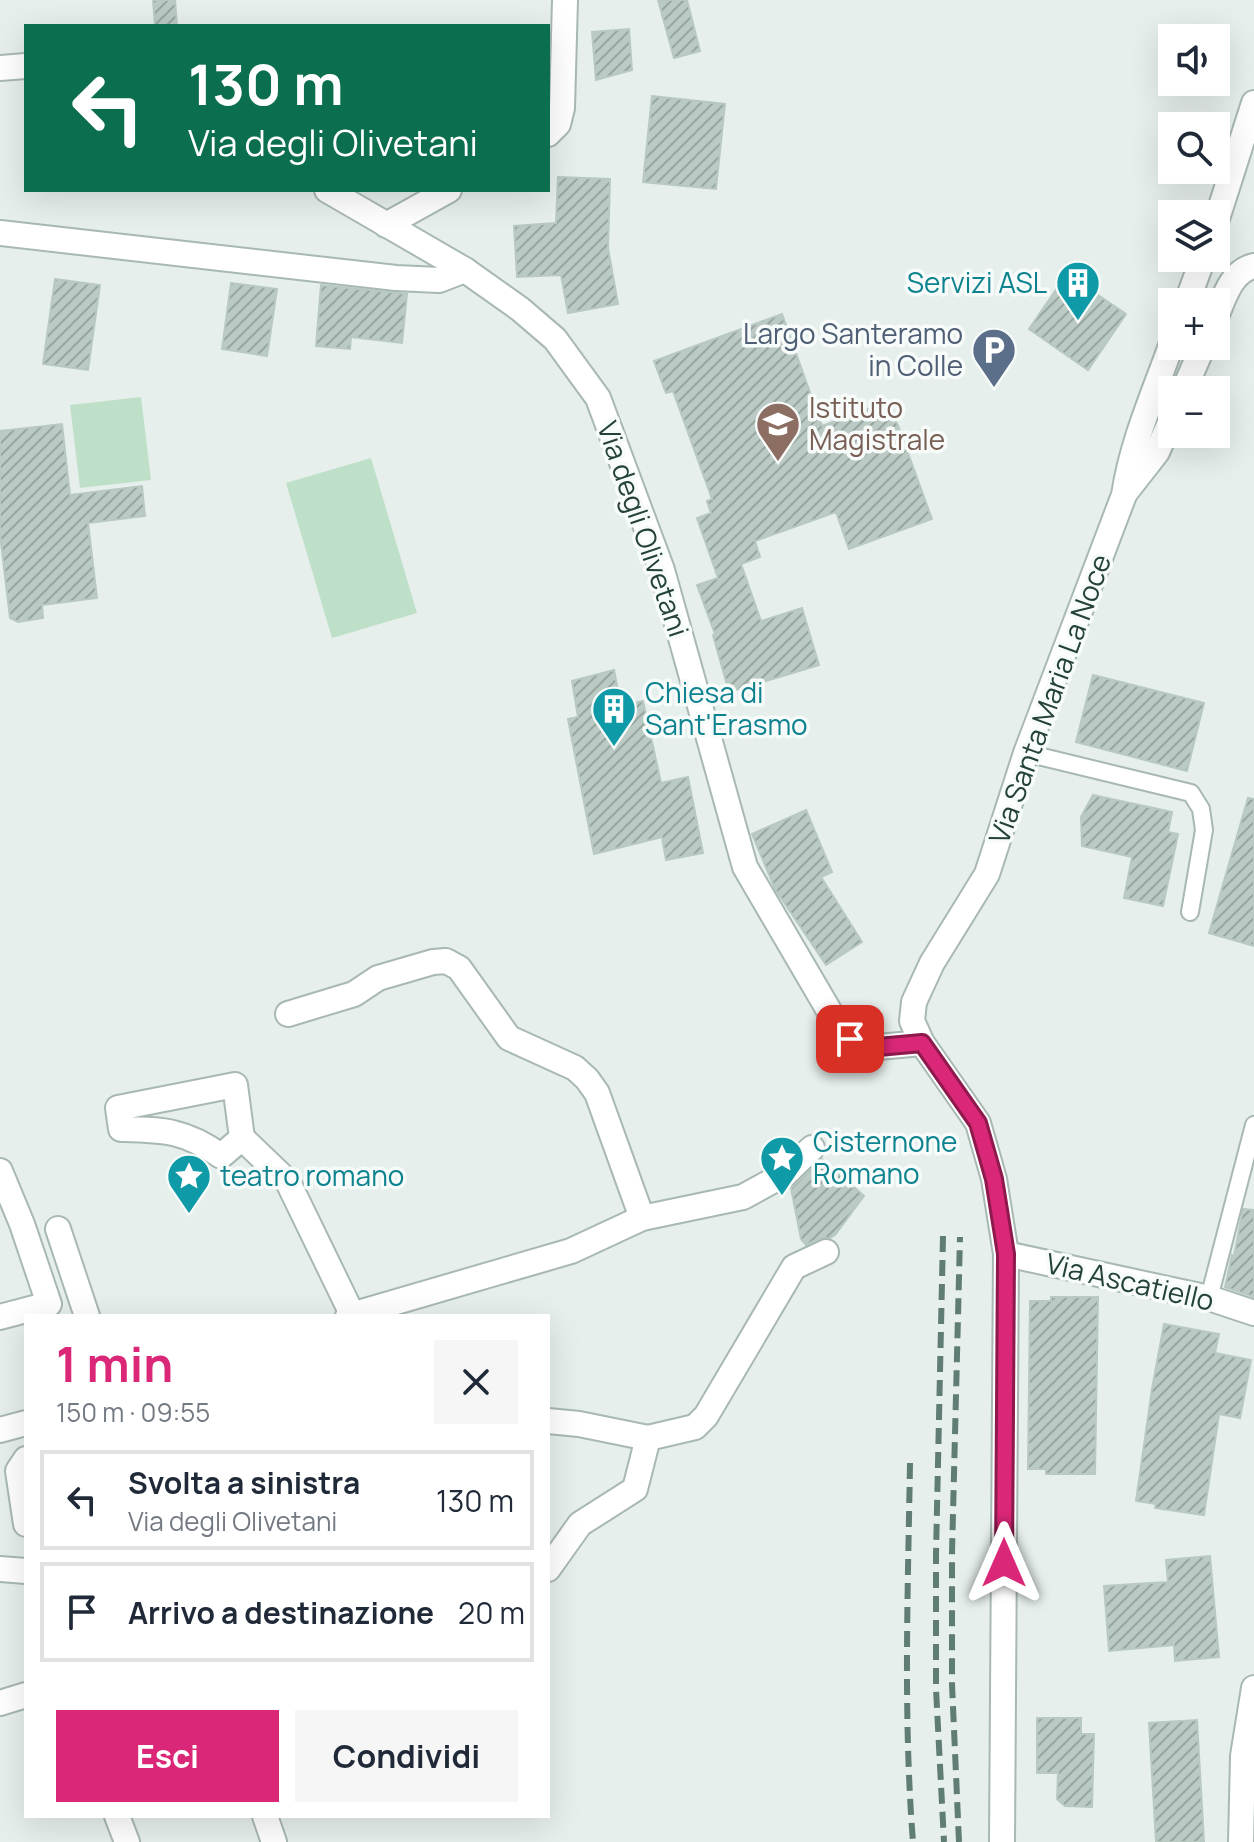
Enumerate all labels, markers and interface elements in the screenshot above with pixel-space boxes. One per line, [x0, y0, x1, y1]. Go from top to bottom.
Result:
map controls [1158, 24, 1230, 448]
button: sound [1158, 24, 1230, 96]
text: 130 m [188, 45, 344, 122]
icon: left [56, 56, 160, 160]
button: search [1158, 112, 1230, 184]
text: Via degli Olivetani [188, 118, 478, 167]
button: layers [1158, 200, 1230, 272]
building icon: Servizi ASL [1054, 259, 1102, 322]
place label: Servizi ASL [907, 263, 1047, 301]
button: + [1158, 288, 1230, 360]
place label: Largo Santeramo in Colle [743, 314, 963, 384]
parking icon: Largo Santeramo in Colle [970, 326, 1018, 389]
button: − [1158, 376, 1230, 448]
place label: Istituto Magistrale [809, 388, 945, 458]
school or university icon: Istituto Magistrale [754, 400, 802, 463]
street label: Via degli Olivetani [589, 416, 699, 641]
street label: Via Santa Maria La Noce [979, 549, 1119, 849]
place label: Chiesa di Sant'Erasmo [645, 673, 808, 743]
building icon: Chiesa di Sant'Erasmo [590, 685, 638, 748]
pin [816, 1005, 884, 1073]
icon: arrive [828, 1017, 872, 1061]
place label: Cisternone Romano [813, 1122, 957, 1192]
place icon: Cisternone Romano [758, 1134, 806, 1197]
place icon: teatro romano [165, 1152, 213, 1215]
place label: teatro romano [220, 1156, 404, 1194]
street label: Via Ascatiello [1043, 1243, 1218, 1319]
text: 1 min [56, 1331, 173, 1396]
button: close [434, 1340, 518, 1424]
text: 150 m · 09:55 [56, 1394, 210, 1430]
text: Svolta a sinistra [128, 1462, 360, 1503]
icon: left [60, 1478, 104, 1522]
text: 130 m [436, 1480, 514, 1521]
text: Via degli Olivetani [128, 1503, 337, 1539]
position arrow [962, 1521, 1046, 1605]
icon: arrive [60, 1590, 104, 1634]
text: Arrivo a destinazione [128, 1592, 434, 1633]
text: 20 m [458, 1592, 525, 1633]
button: Esci [56, 1710, 279, 1802]
button: Condividi [295, 1710, 518, 1802]

